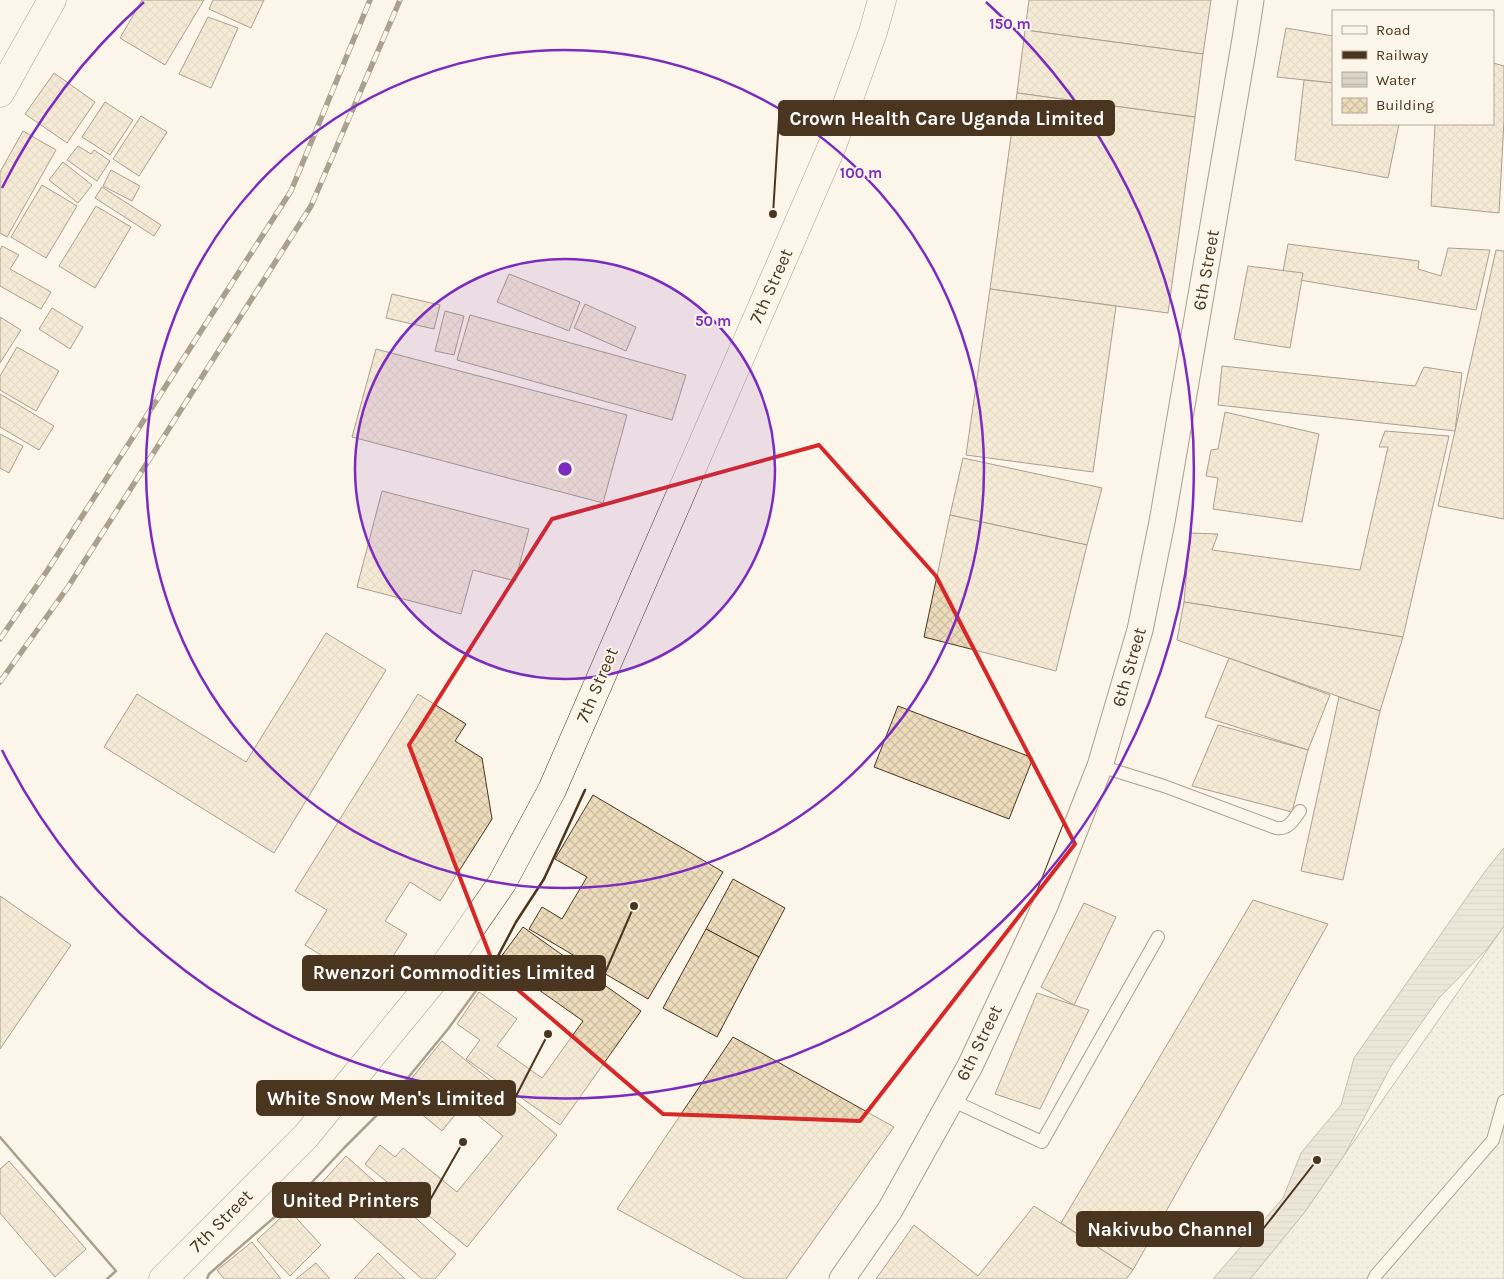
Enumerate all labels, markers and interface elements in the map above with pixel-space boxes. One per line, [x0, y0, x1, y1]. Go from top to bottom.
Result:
legend [1332, 10, 1494, 125]
text: 150 m [989, 15, 1031, 33]
text: Road [1376, 21, 1411, 39]
text: Railway [1376, 46, 1428, 64]
text: Water [1376, 71, 1417, 89]
text: Building [1376, 96, 1434, 114]
callout: Crown Health Care Uganda Limited [779, 101, 1114, 135]
text: Crown Health Care Uganda Limited [789, 108, 1105, 130]
text: 100 m [840, 164, 882, 182]
street label: 6th Street [1188, 228, 1224, 312]
street label: 7th Street [745, 245, 797, 327]
text: 50 m [695, 312, 731, 330]
centre of rings [556, 460, 574, 478]
street label: 6th Street [1107, 625, 1151, 709]
street label: 7th Street [571, 644, 623, 726]
callout: Rwenzori Commodities Limited [303, 956, 605, 990]
text: Rwenzori Commodities Limited [313, 962, 595, 984]
street label: 6th Street [951, 1001, 1007, 1085]
callout: White Snow Men's Limited [257, 1081, 515, 1115]
text: White Snow Men's Limited [267, 1088, 505, 1110]
callout: United Printers [273, 1183, 430, 1217]
street label: 7th Street [185, 1185, 257, 1257]
text: United Printers [283, 1190, 419, 1212]
callout: Nakivubo Channel [1077, 1212, 1263, 1246]
text: Nakivubo Channel [1087, 1219, 1253, 1241]

